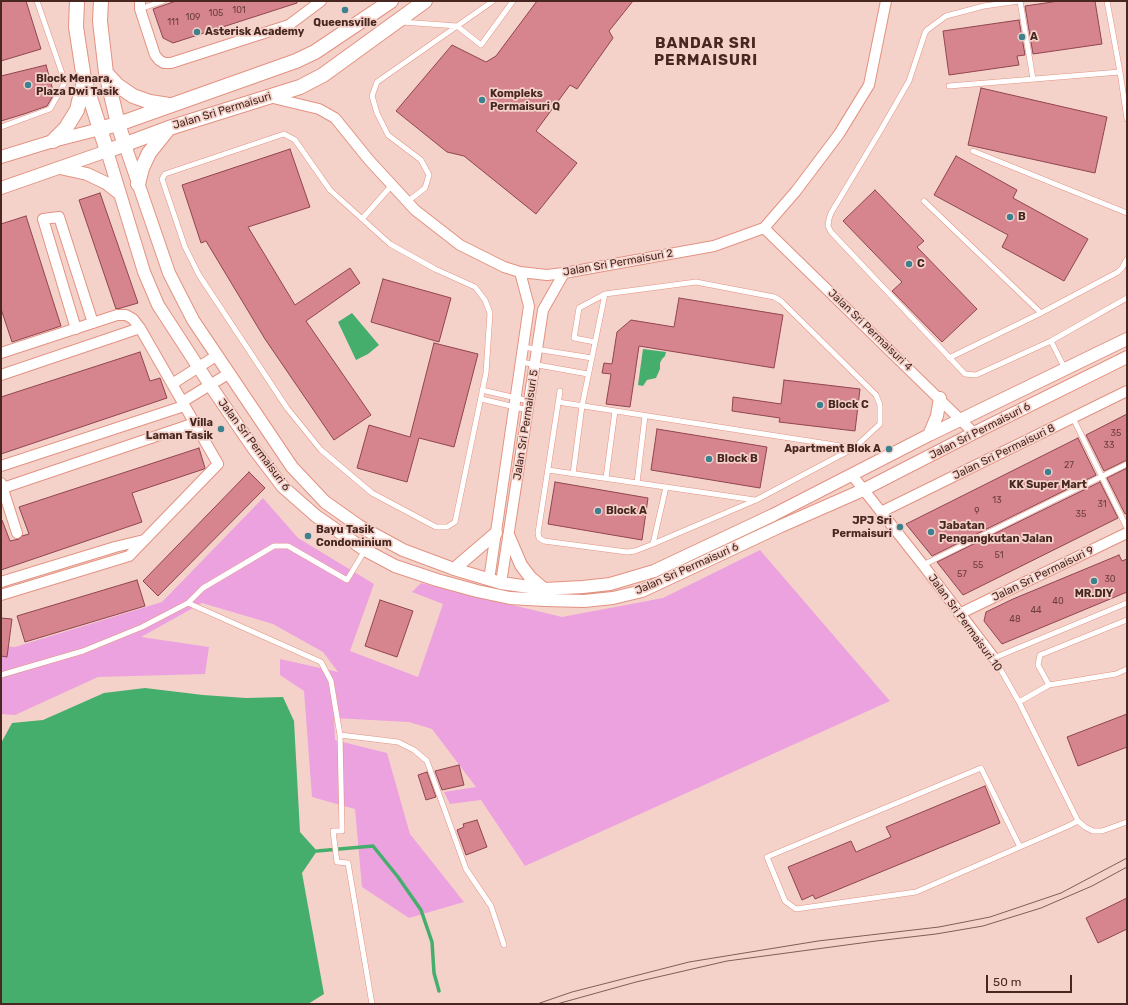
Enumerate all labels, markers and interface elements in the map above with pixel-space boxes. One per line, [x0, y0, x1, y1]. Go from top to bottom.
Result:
house number: 101 [232, 5, 246, 15]
marker: Queensville [340, 5, 350, 15]
house number: 105 [209, 8, 223, 18]
house number: 109 [186, 12, 200, 22]
place label: Queensville [313, 16, 377, 30]
house number: 111 [167, 17, 179, 27]
place label: Asterisk Academy [205, 25, 304, 39]
marker: Asterisk Academy [192, 27, 202, 37]
place label: A [1030, 30, 1038, 44]
marker: A [1017, 32, 1027, 42]
district label: BANDAR SRI PERMAISURI [654, 35, 758, 70]
place label: Block Menara, Plaza Dwi Tasik [36, 72, 119, 98]
marker: Block Menara, Plaza Dwi Tasik [23, 80, 33, 90]
place label: Kompleks Permaisuri Q [490, 87, 560, 113]
street label: Jalan Sri Permaisuri [171, 90, 273, 132]
marker: Kompleks Permaisuri Q [477, 95, 487, 105]
place label: B [1018, 210, 1026, 224]
marker: B [1005, 212, 1015, 222]
street label: Jalan Sri Permaisuri 2 [562, 247, 674, 279]
place label: C [917, 257, 925, 271]
marker: C [904, 259, 914, 269]
street label: Jalan Sri Permaisuri 4 [825, 286, 915, 374]
street label: Jalan Sri Permaisuri 5 [511, 369, 541, 481]
street label: Jalan Sri Permaisuri 6 [215, 396, 293, 494]
place label: Block C [828, 398, 869, 412]
marker: Block C [815, 400, 825, 410]
street label: Jalan Sri Permaisuri 6 [927, 400, 1033, 462]
place label: Villa Laman Tasik [146, 416, 213, 442]
street label: Jalan Sri Permaisuri 8 [951, 421, 1057, 483]
marker: Villa Laman Tasik [216, 424, 226, 434]
house number: 35 [1111, 428, 1121, 438]
house number: 33 [1104, 440, 1114, 450]
place label: Apartment Blok A [784, 442, 881, 456]
marker: Apartment Blok A [884, 444, 894, 454]
place label: Block B [717, 452, 758, 466]
marker: Block B [704, 454, 714, 464]
house number: 27 [1064, 460, 1074, 470]
marker: KK Super Mart [1043, 467, 1053, 477]
place label: KK Super Mart [1009, 478, 1087, 492]
house number: 13 [992, 495, 1002, 505]
house number: 31 [1097, 499, 1107, 509]
place label: Block A [606, 504, 647, 518]
marker: Block A [593, 506, 603, 516]
house number: 9 [974, 506, 980, 516]
house number: 35 [1076, 509, 1086, 519]
place label: JPJ Sri Permaisuri [832, 514, 892, 540]
place label: Jabatan Pengangkutan Jalan [939, 519, 1053, 545]
marker: JPJ Sri Permaisuri [895, 522, 905, 532]
place label: Bayu Tasik Condominium [316, 523, 392, 549]
marker: Jabatan Pengangkutan Jalan [926, 527, 936, 537]
marker: Bayu Tasik Condominium [303, 531, 313, 541]
street label: Jalan Sri Permaisuri 6 [633, 540, 741, 598]
street label: Jalan Sri Permaisuri 9 [990, 544, 1096, 604]
house number: 51 [994, 550, 1004, 560]
house number: 55 [973, 560, 983, 570]
house number: 57 [957, 569, 967, 579]
street label: Jalan Sri Permaisuri 10 [925, 572, 1005, 674]
house number: 30 [1104, 574, 1116, 584]
marker: MR.DIY [1089, 576, 1099, 586]
place label: MR.DIY [1075, 587, 1113, 601]
house number: 40 [1052, 596, 1064, 606]
house number: 44 [1030, 605, 1042, 615]
house number: 48 [1009, 614, 1021, 624]
scale bar [988, 967, 1074, 993]
text: 50 m [993, 975, 1021, 989]

